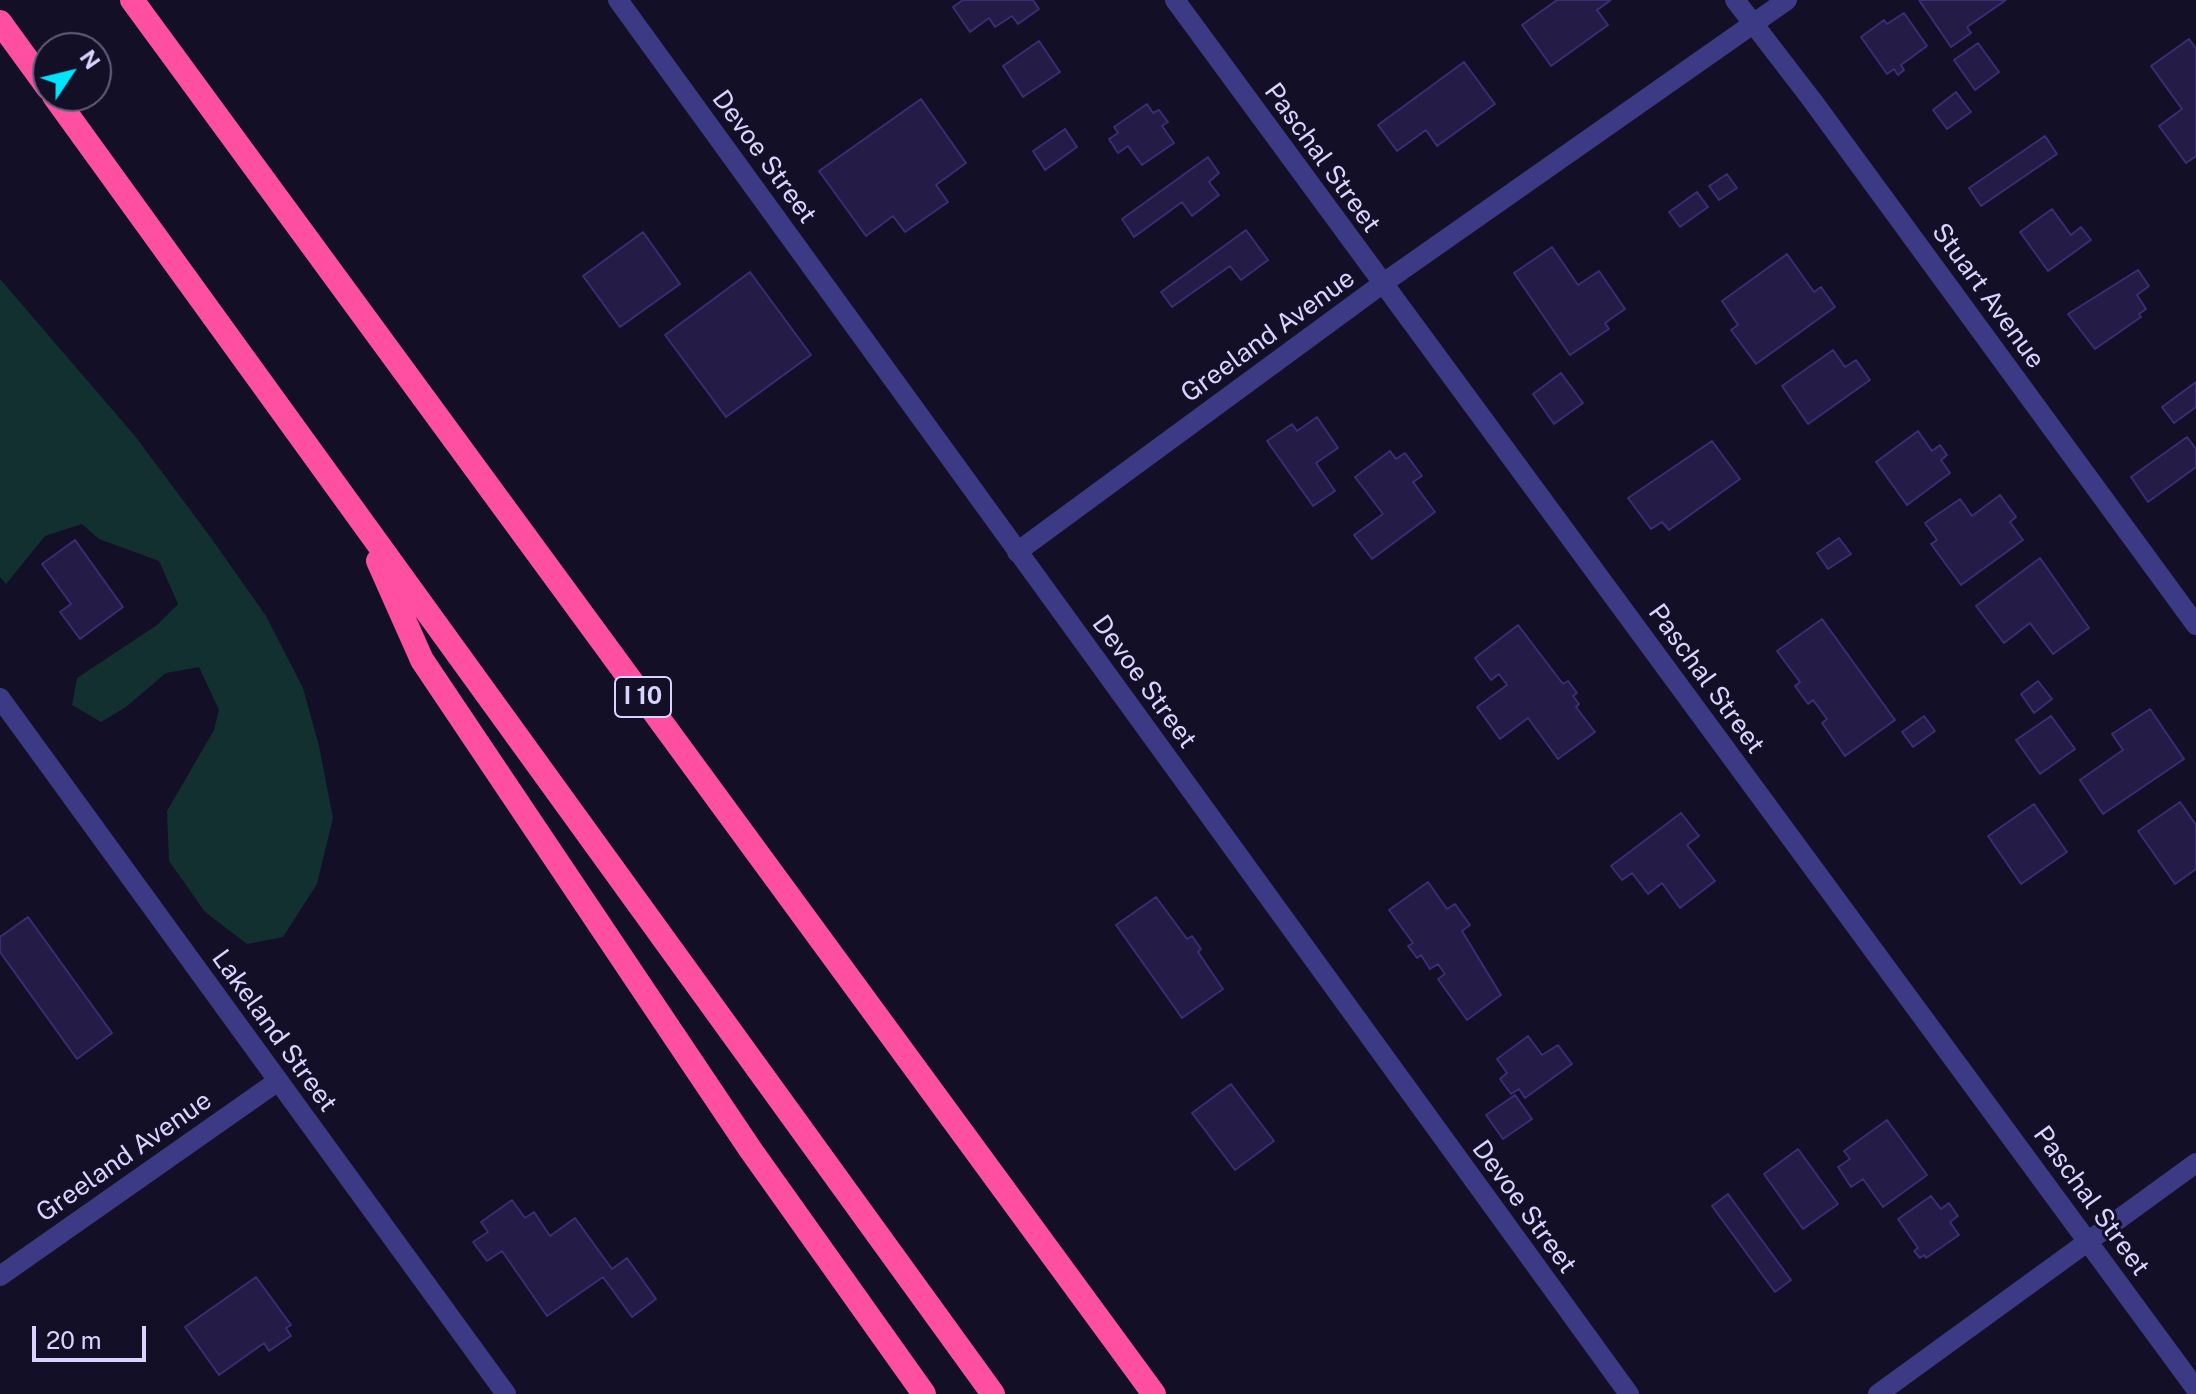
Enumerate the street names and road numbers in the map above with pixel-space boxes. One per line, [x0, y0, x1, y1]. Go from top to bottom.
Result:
street label: Paschal Street [1257, 77, 1387, 239]
street label: Devoe Street [705, 84, 823, 230]
street label: Stuart Avenue [1925, 217, 2051, 375]
street label: Greeland Avenue [1175, 263, 1361, 409]
street label: Paschal Street [1641, 598, 1771, 760]
street label: Devoe Street [1085, 609, 1203, 755]
road number: I 10 [615, 677, 671, 717]
street label: Lakeland Street [205, 944, 343, 1118]
street label: Greeland Avenue [30, 1085, 218, 1229]
street label: Paschal Street [2026, 1120, 2156, 1282]
street label: Devoe Street [1465, 1134, 1583, 1280]

